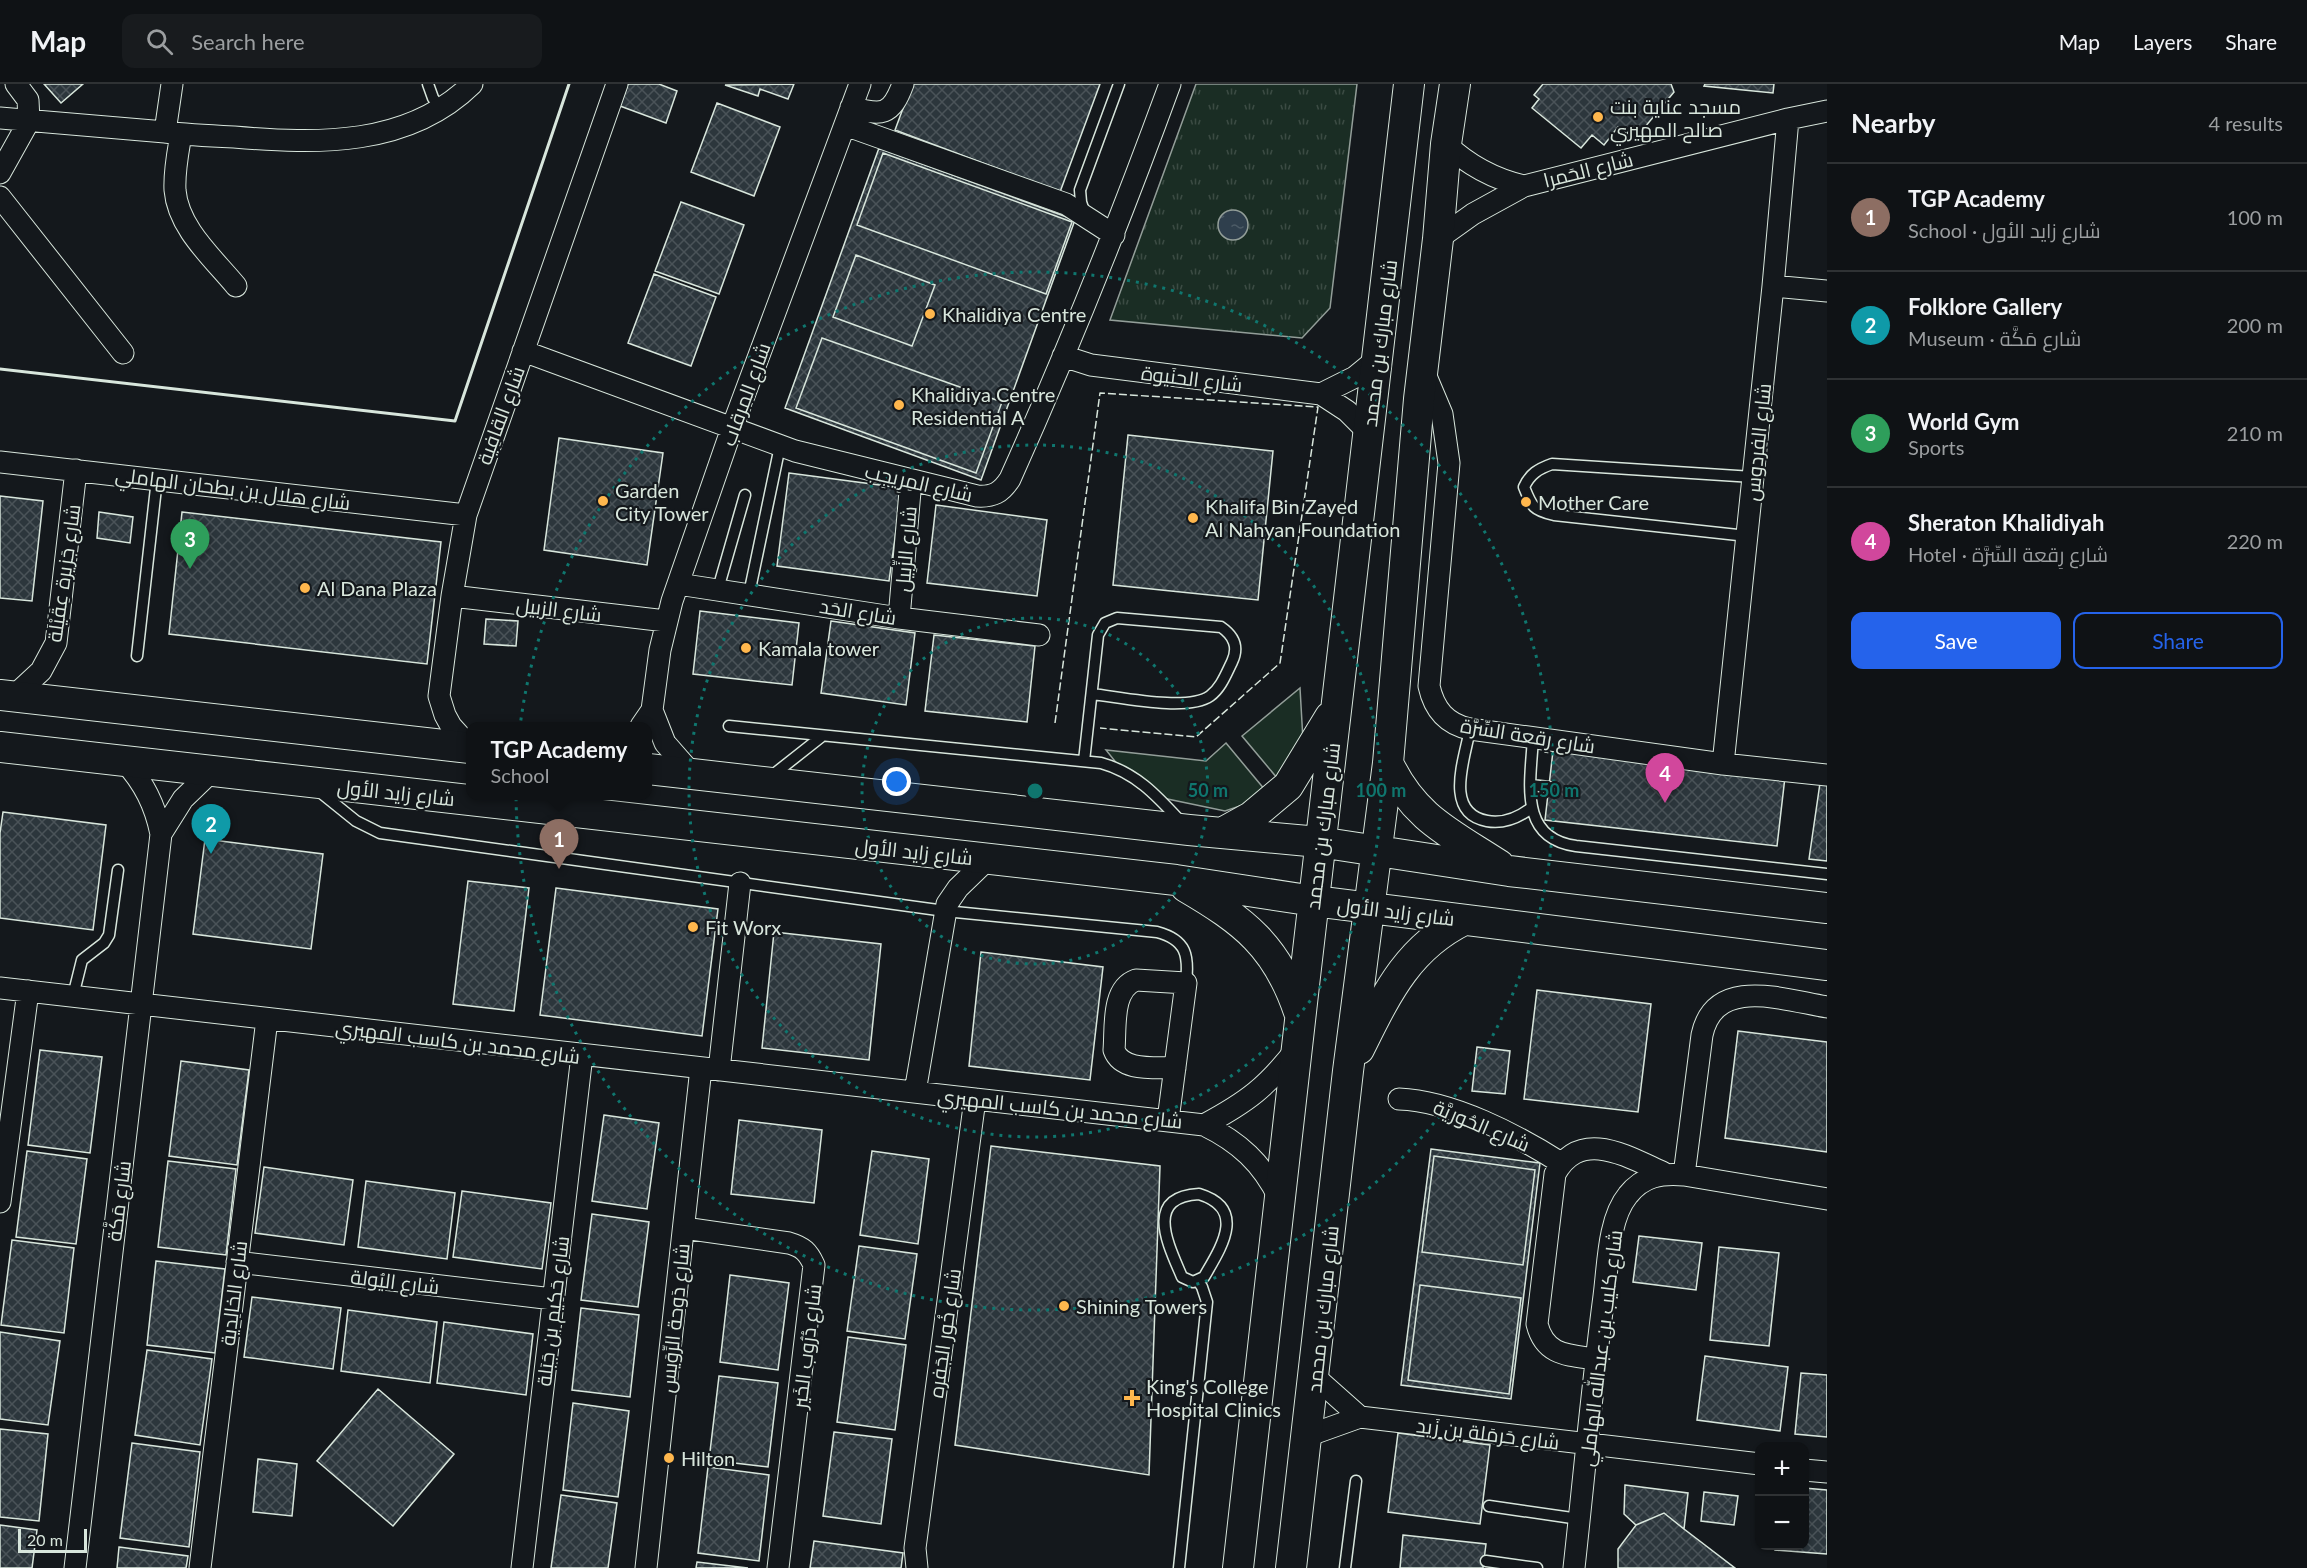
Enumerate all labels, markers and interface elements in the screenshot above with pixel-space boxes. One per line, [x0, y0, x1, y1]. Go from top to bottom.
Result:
search box [122, 14, 542, 68]
text: Map [30, 24, 86, 58]
icon: search [143, 25, 176, 58]
text: Search here [191, 28, 305, 55]
text: Map [2059, 29, 2100, 54]
text: Layers [2133, 29, 2192, 54]
text: Share [2225, 29, 2277, 54]
place label: مسجد عناية بنت صالح المهيري [1610, 94, 1741, 146]
text: Nearby [1851, 107, 1936, 139]
marker: مسجد عناية بنت صالح المهيري [1591, 110, 1605, 124]
text: 4 results [2208, 111, 2283, 135]
street label: شارع الحَمرا [1541, 146, 1636, 195]
text: TGP Academy [1908, 185, 2045, 212]
text: 1 [1865, 205, 1876, 229]
text: 100 m [2227, 205, 2283, 229]
text: School · شارع زايد الأول [1908, 218, 2100, 242]
street label: شارع مبارك بن محمد [1357, 258, 1404, 428]
text: Folklore Gallery [1908, 293, 2062, 320]
place label: Khalidiya Centre [942, 302, 1086, 326]
marker: Khalidiya Centre [923, 307, 937, 321]
text: 2 [1865, 313, 1876, 337]
text: 200 m [2227, 313, 2283, 337]
text: Museum · شارع مَكَّة [1908, 326, 2081, 350]
street label: شارع المِرقاب [715, 339, 778, 450]
street label: شارع الحنَيوة [1140, 360, 1244, 399]
street label: شارع القافِية [471, 363, 532, 469]
place label: Khalidiya Centre Residential A [911, 382, 1055, 429]
street label: شارع الفِردوس [1739, 382, 1778, 502]
marker: Khalidiya Centre Residential A [892, 398, 906, 412]
text: World Gym [1908, 408, 2020, 435]
text: 3 [1865, 421, 1876, 445]
text: 210 m [2227, 421, 2283, 445]
text: Sports [1908, 435, 1964, 459]
street label: شارع المِرِيجِب [862, 458, 975, 509]
street label: شارع هلال بن بطحان الهاملي [113, 462, 352, 519]
place label: Garden City Tower [615, 478, 709, 525]
place label: Mother Care [1538, 490, 1649, 514]
marker: Garden City Tower [596, 494, 610, 508]
place label: Khalifa Bin Zayed Al Nahyan Foundation [1205, 494, 1400, 541]
marker: Mother Care [1519, 495, 1533, 509]
street label: شارع جَزيرة عِقَيْلَة [41, 503, 88, 644]
street label: شارع الزِّبِيل [889, 505, 924, 593]
text: Sheraton Khalidiyah [1908, 509, 2104, 536]
marker: Khalifa Bin Zayed Al Nahyan Foundation [1186, 511, 1200, 525]
pin: 3 [170, 520, 210, 569]
text: 4 [1865, 529, 1876, 553]
text: 220 m [2227, 529, 2283, 553]
text: Hotel · شارع رِقعة السِّرَّة [1908, 542, 2108, 566]
place label: Al Dana Plaza [317, 576, 437, 600]
marker: Al Dana Plaza [298, 581, 312, 595]
street label: شارع الزبيل [515, 592, 603, 629]
street label: شارع الحَد [817, 593, 898, 632]
button: Save [1851, 612, 2061, 669]
button: Share [2073, 612, 2283, 669]
place label: Kamala tower [758, 636, 880, 660]
marker: Kamala tower [739, 641, 753, 655]
street label: شارع رِقعة السِّرَّة [1458, 713, 1597, 760]
popup [466, 722, 652, 800]
text: TGP Academy [491, 736, 627, 763]
street label: شارع مبارك بن محمد [1300, 741, 1347, 911]
pin: 4 [1646, 754, 1684, 803]
text: School [491, 763, 549, 787]
your location [882, 767, 911, 796]
street label: شارع زايد الأول [336, 774, 456, 813]
text: 50 m [1188, 779, 1228, 801]
text: 100 m [1356, 779, 1406, 801]
text: 150 m [1529, 779, 1579, 801]
centre of rings [1025, 781, 1045, 801]
pin: 2 [192, 804, 230, 854]
pin: 1 [540, 820, 578, 869]
street label: شارع زايد الأول [854, 833, 974, 872]
street label: شارع زايد الأول [1336, 892, 1456, 933]
place label: Fit Worx [705, 915, 781, 939]
marker: Fit Worx [686, 920, 700, 934]
street label: شارع محمد بن كاسب المهيري [334, 1014, 582, 1073]
street label: شارع محمد بن كاسب المهيري [936, 1083, 1184, 1138]
street label: شارع الحُوريَّة [1429, 1094, 1534, 1159]
street label: شارع مَكَّة [101, 1159, 138, 1243]
street label: شارع مبارك بن محمد [1301, 1224, 1346, 1394]
street label: شارع كليب بن عبدالله الهاملي [1574, 1228, 1631, 1468]
street label: شارع حَكِيم بن جَبَلة [531, 1234, 576, 1388]
street label: شارع الخالِدية [215, 1239, 254, 1347]
street label: شارع دَوحة الرِّوَيس [654, 1242, 697, 1394]
street label: شارع اليُولة [349, 1264, 441, 1301]
street label: شارع خُور الجَفره [923, 1267, 968, 1400]
street label: شارع دُرُوب الخَير [786, 1282, 829, 1411]
place label: Shining Towers [1076, 1294, 1207, 1318]
marker: Shining Towers [1057, 1299, 1071, 1313]
place label: King's College Hospital Clinics [1146, 1374, 1281, 1421]
marker: King's College Hospital Clinics [1123, 1389, 1141, 1407]
street label: شارع حَرمَلة بن زَيد [1415, 1412, 1561, 1457]
map controls [1755, 1442, 1809, 1550]
button: + [1755, 1442, 1809, 1496]
place label: Hilton [681, 1446, 735, 1470]
marker: Hilton [662, 1451, 676, 1465]
button: − [1755, 1496, 1809, 1550]
scale bar [18, 1526, 87, 1554]
text: 20 m [27, 1530, 63, 1549]

